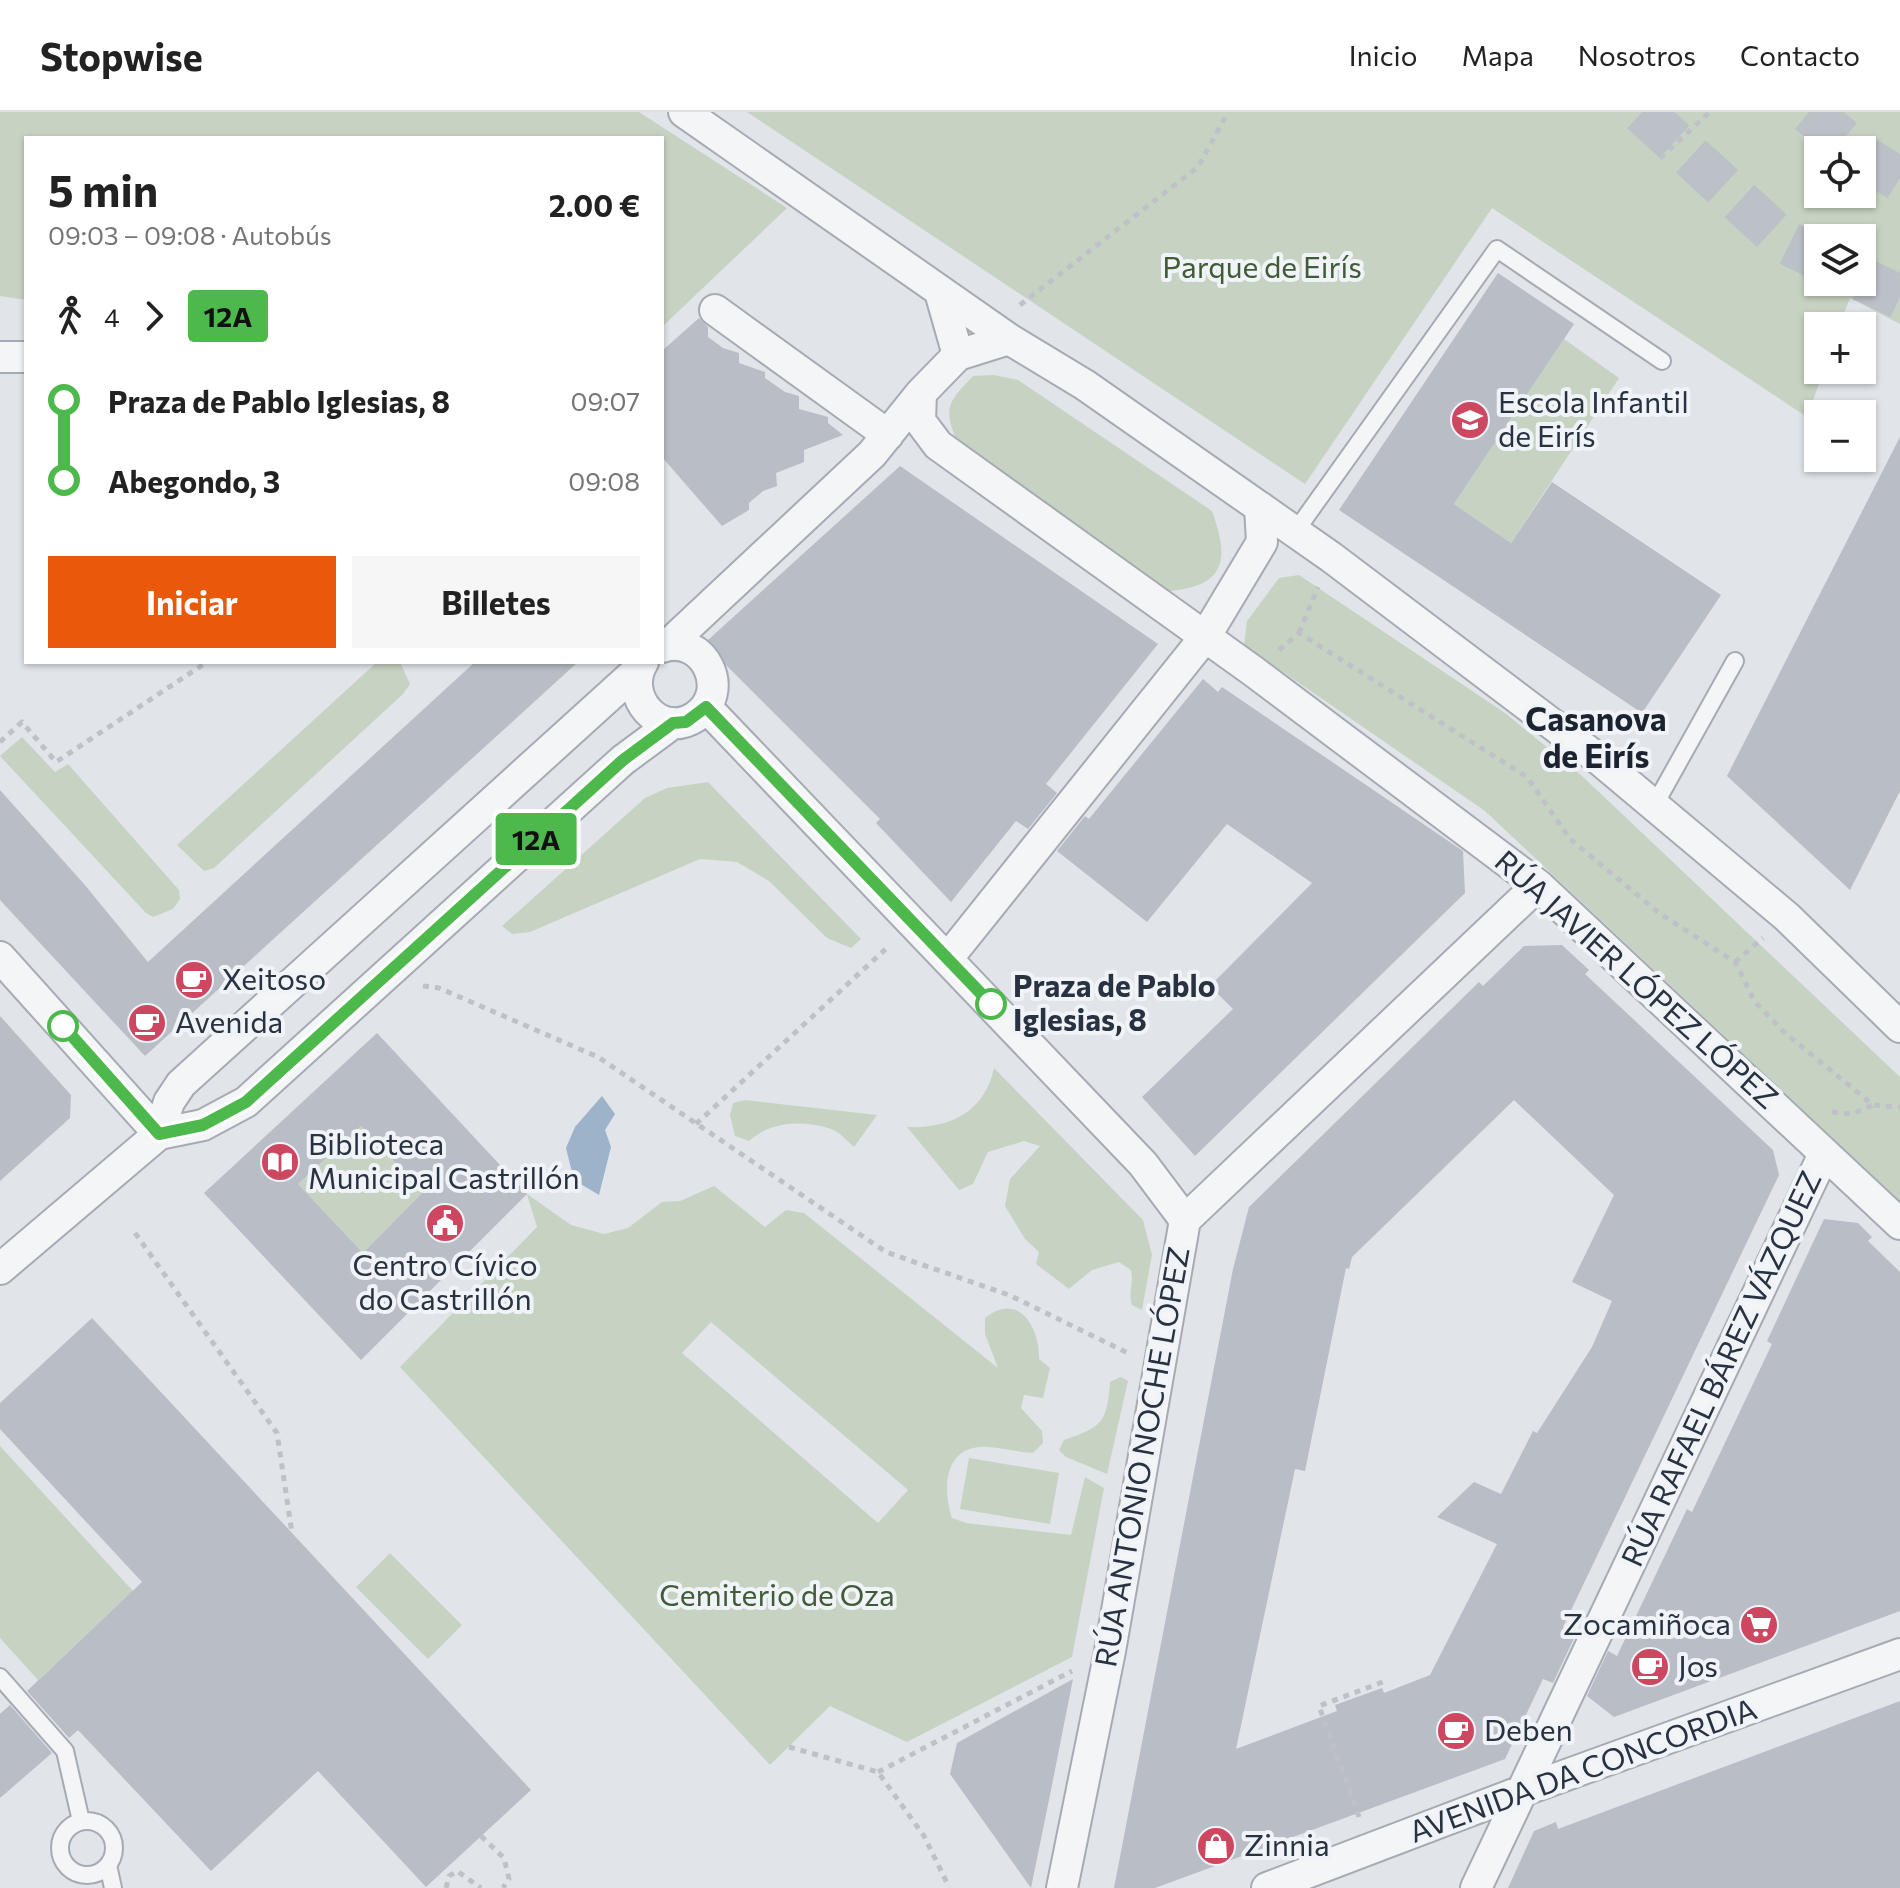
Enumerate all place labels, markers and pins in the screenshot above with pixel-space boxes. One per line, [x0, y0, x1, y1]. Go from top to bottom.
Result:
place label: Escola Infantil de Eirís [1498, 382, 1689, 453]
school or university icon: Escola Infantil de Eirís [1449, 399, 1491, 441]
cafe icon: Xeitoso [173, 959, 215, 1001]
place label: Xeitoso [222, 959, 326, 996]
place label: Praza de Pablo Iglesias, 8 [1013, 966, 1216, 1037]
marker: Praza de Pablo Iglesias, 8 [976, 989, 1006, 1019]
cafe icon: Avenida [126, 1002, 168, 1044]
place label: Avenida [175, 1002, 283, 1039]
unlabelled marker [48, 1011, 78, 1041]
place label: Biblioteca Municipal Castrillón [308, 1124, 580, 1195]
library icon: Biblioteca Municipal Castrillón [259, 1141, 301, 1183]
public building icon: Centro Cívico do Castrillón [424, 1202, 466, 1244]
place label: Centro Cívico do Castrillón [352, 1245, 538, 1316]
place label: Zocamiñoca [1563, 1604, 1731, 1641]
supermarket icon: Zocamiñoca [1738, 1604, 1780, 1646]
cafe icon: Jos [1629, 1646, 1671, 1688]
place label: Jos [1678, 1646, 1718, 1683]
cafe icon: Deben [1435, 1710, 1477, 1752]
place label: Deben [1484, 1710, 1573, 1747]
shop icon: Zinnia [1195, 1825, 1237, 1867]
place label: Zinnia [1244, 1825, 1330, 1862]

